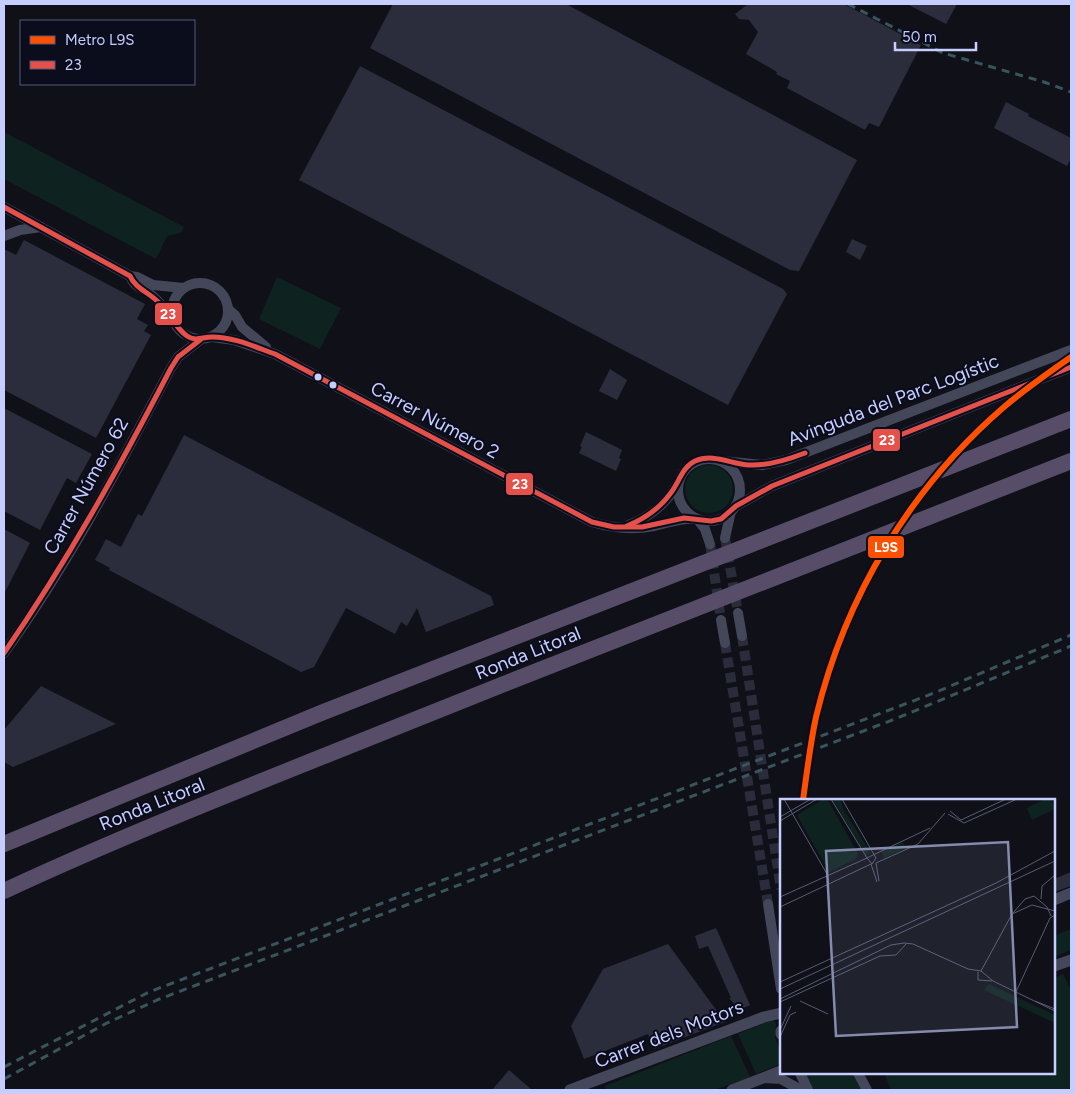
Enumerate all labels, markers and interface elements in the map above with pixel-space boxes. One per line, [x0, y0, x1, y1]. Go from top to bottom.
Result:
legend [20, 20, 195, 85]
scale bar [895, 20, 976, 52]
text: 50 m [902, 28, 937, 46]
text: Metro L9S [65, 31, 135, 49]
text: 23 [65, 56, 82, 74]
line badge: 23 [154, 302, 183, 326]
text: 23 [160, 306, 176, 323]
street label: Avinguda del Parc Logístic [784, 349, 1002, 451]
unlabelled marker [313, 372, 323, 382]
street label: Carrer Número 2 [367, 376, 503, 464]
unlabelled marker [328, 380, 338, 390]
street label: Carrer Número 62 [39, 413, 133, 559]
line badge: 23 [872, 428, 901, 452]
text: 23 [879, 432, 895, 449]
line badge: 23 [505, 472, 534, 496]
text: 23 [512, 476, 528, 493]
line badge: L9S [867, 535, 905, 559]
text: L9S [874, 539, 898, 556]
street label: Ronda Litoral [472, 621, 584, 685]
street label: Ronda Litoral [96, 772, 208, 836]
inset map [780, 799, 1055, 1074]
street label: Carrer dels Motors [591, 995, 747, 1073]

